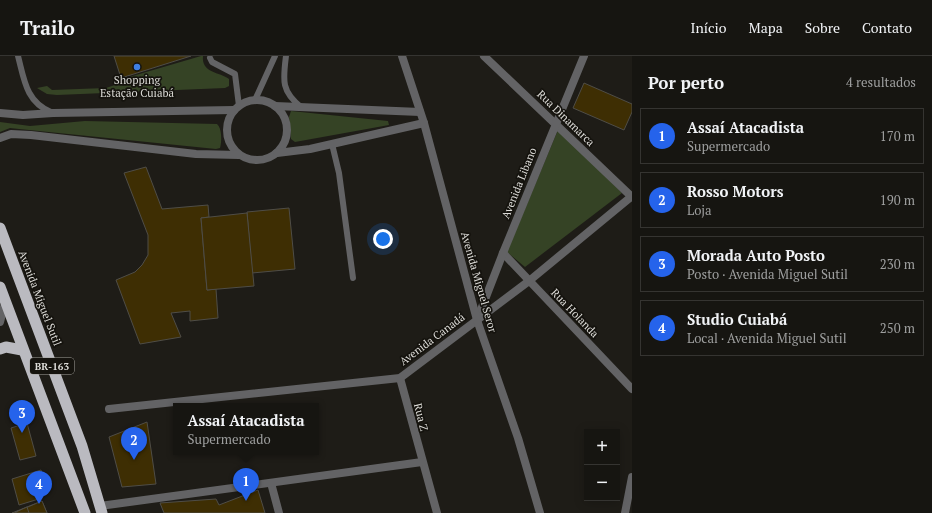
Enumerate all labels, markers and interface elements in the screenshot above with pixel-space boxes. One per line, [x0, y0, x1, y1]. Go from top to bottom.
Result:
text: Trailo [20, 15, 75, 40]
text: Início [691, 18, 727, 37]
text: Mapa [749, 18, 783, 37]
text: Sobre [805, 18, 840, 37]
text: Contato [862, 18, 912, 37]
marker: Shopping Estação Cuiabá [132, 62, 142, 72]
text: Por perto [648, 71, 724, 94]
place label: Shopping Estação Cuiabá [100, 73, 174, 100]
text: 4 resultados [846, 73, 916, 91]
street label: Rua Dinamarca [534, 87, 598, 149]
text: Assaí Atacadista [687, 117, 804, 137]
text: 1 [658, 127, 666, 145]
text: 170 m [880, 127, 915, 145]
text: Supermercado [687, 137, 770, 155]
street label: Avenida Libano [498, 145, 540, 221]
text: Rosso Motors [687, 181, 783, 201]
text: 2 [658, 191, 666, 209]
text: 190 m [880, 191, 915, 209]
text: Loja [687, 201, 712, 219]
your location [373, 229, 393, 249]
street label: Avenida Miguel Seror [458, 230, 500, 335]
text: Morada Auto Posto [687, 245, 825, 265]
street label: Avenida Miguel Sutil [15, 248, 65, 348]
text: 3 [658, 255, 666, 273]
text: 230 m [880, 255, 915, 273]
text: Posto · Avenida Miguel Sutil [687, 265, 848, 283]
street label: Rua Holanda [548, 286, 602, 341]
text: Studio Cuiabá [687, 309, 787, 329]
street label: Avenida Canadá [397, 310, 468, 368]
text: 4 [658, 319, 666, 337]
text: 250 m [880, 319, 915, 337]
text: Local · Avenida Miguel Sutil [687, 329, 847, 347]
road number: BR-163 [30, 358, 74, 374]
pin: 3 [9, 400, 35, 433]
street label: Rua Z [411, 402, 431, 433]
popup [173, 403, 319, 455]
text: Assaí Atacadista [187, 410, 305, 430]
pin: 2 [121, 427, 147, 460]
map controls [584, 429, 620, 501]
button: + [584, 429, 620, 465]
text: Supermercado [187, 430, 271, 448]
button: − [584, 465, 620, 501]
pin: 1 [233, 468, 259, 501]
pin: 4 [26, 471, 52, 504]

